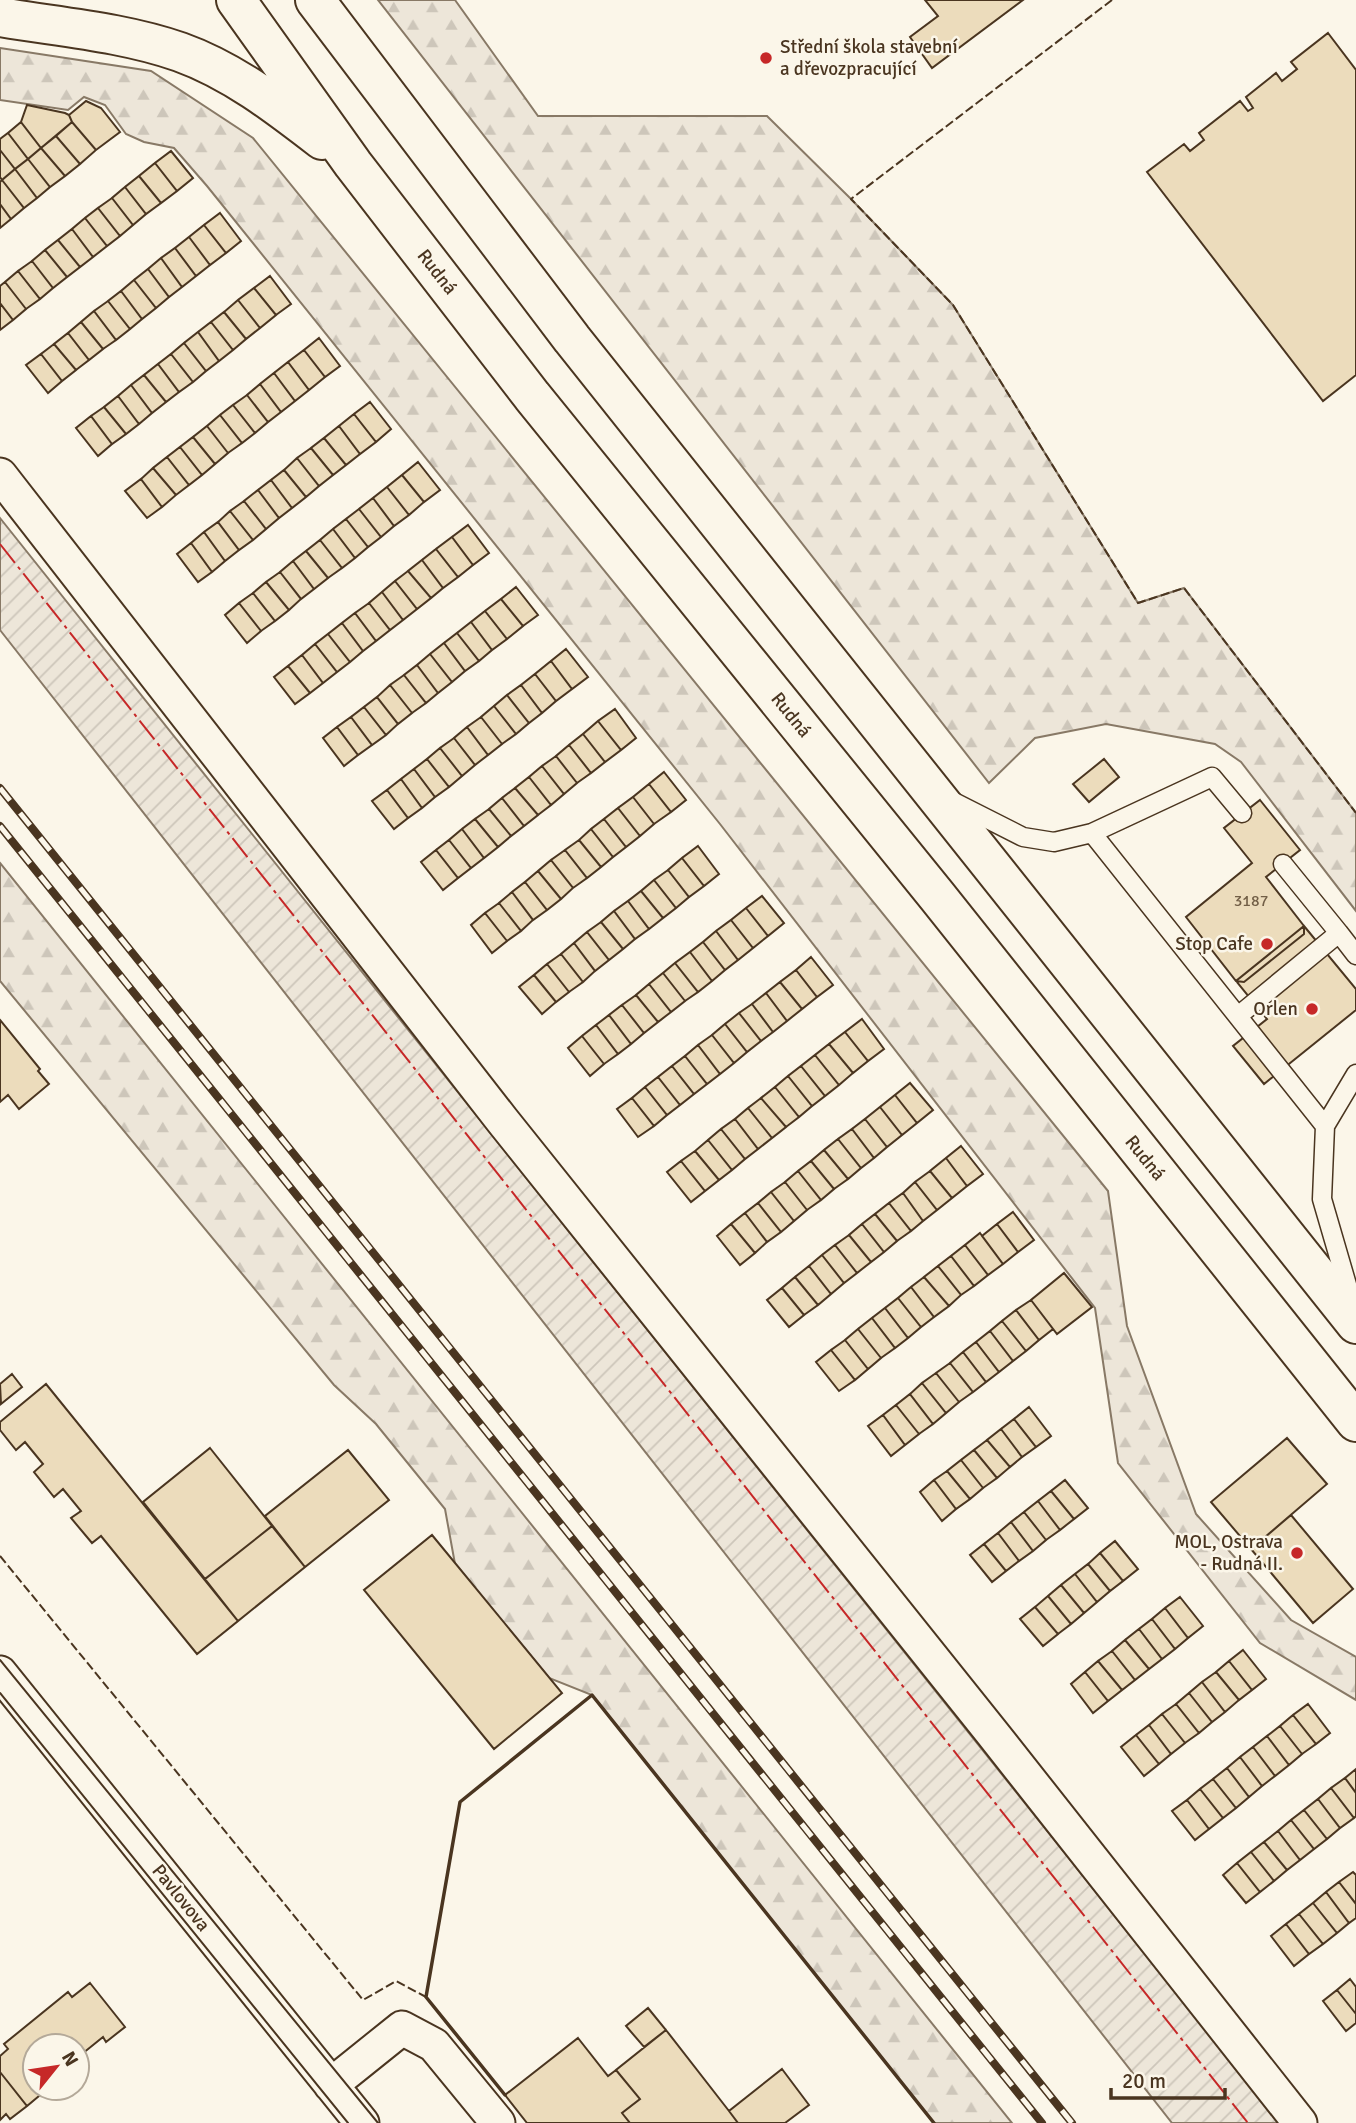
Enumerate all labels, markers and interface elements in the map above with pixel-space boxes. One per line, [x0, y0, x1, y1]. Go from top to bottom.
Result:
place label: Střední škola stavební a dřevozpracující [780, 35, 958, 81]
marker: Střední škola stavební a dřevozpracující [758, 50, 774, 66]
street label: Rudná [412, 244, 462, 300]
street label: Rudná [765, 687, 817, 743]
house number: 3187 [1234, 891, 1268, 911]
place label: Stop Cafe [1175, 932, 1253, 956]
marker: Stop Cafe [1259, 936, 1275, 952]
place label: Orlen [1253, 997, 1298, 1021]
marker: Orlen [1304, 1001, 1320, 1017]
street label: Rudná [1119, 1130, 1171, 1186]
place label: MOL, Ostrava - Rudná II. [1174, 1530, 1283, 1576]
marker: MOL, Ostrava - Rudná II. [1289, 1545, 1305, 1561]
street label: Pavlovova [147, 1859, 215, 1937]
north arrow [21, 2032, 91, 2102]
text: N [56, 2047, 84, 2071]
scale bar [1111, 2056, 1225, 2100]
text: 20 m [1122, 2068, 1166, 2094]

